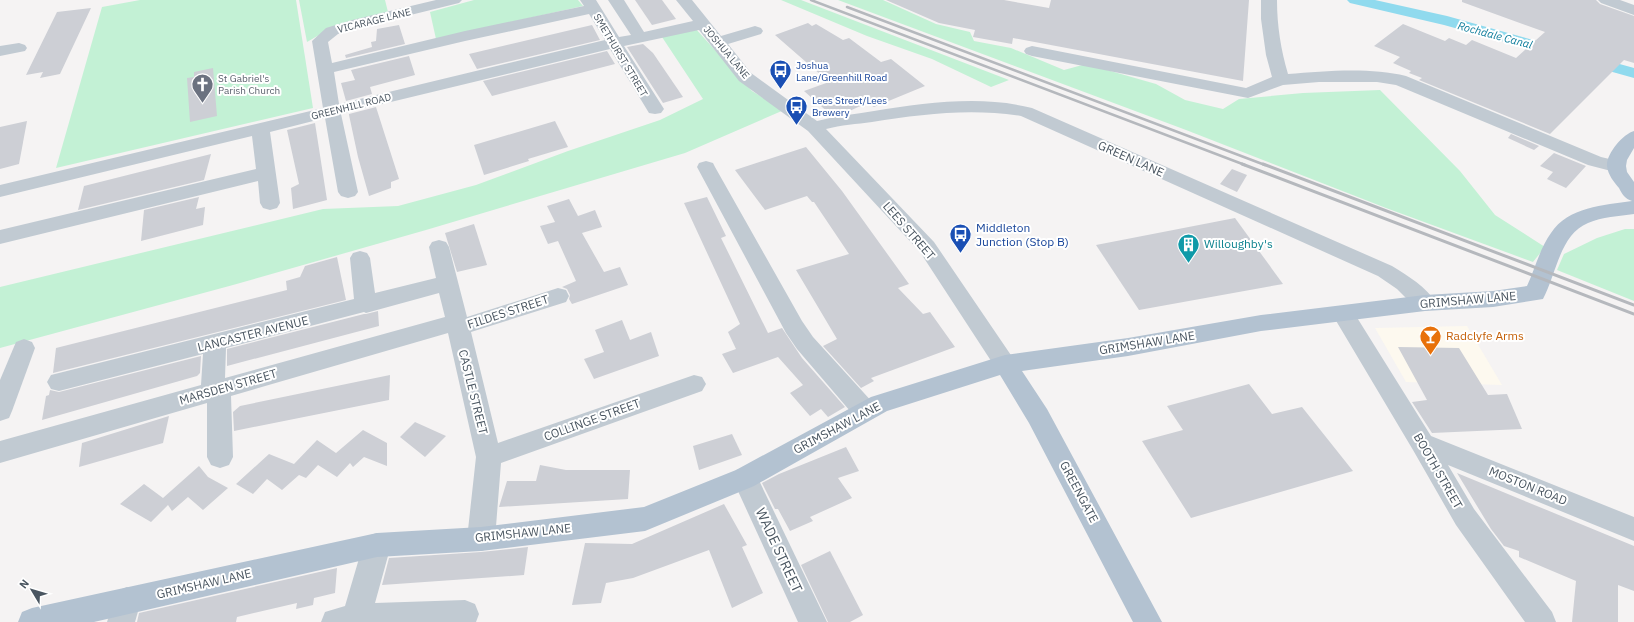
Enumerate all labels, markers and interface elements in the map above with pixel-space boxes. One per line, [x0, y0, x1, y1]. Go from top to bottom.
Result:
street label: VICARAGE LANE [336, 5, 412, 36]
street label: SMETHURST STREET [591, 11, 651, 99]
water label: Rochdale Canal [1456, 18, 1534, 52]
street label: JOSHUA LANE [701, 23, 753, 82]
bus stop icon: Joshua Lane/Greenhill Road [767, 58, 793, 91]
place label: Joshua Lane/Greenhill Road [796, 59, 887, 84]
church icon: St Gabriel's Parish Church [189, 71, 215, 104]
place label: St Gabriel's Parish Church [218, 72, 280, 97]
street label: GREENHILL ROAD [310, 90, 393, 123]
bus stop icon: Lees Street/Lees Brewery [784, 93, 810, 126]
place label: Lees Street/Lees Brewery [812, 94, 887, 119]
street label: GREEN LANE [1096, 137, 1167, 180]
street label: LEES STREET [880, 199, 939, 263]
place label: Middleton Junction (Stop B) [976, 220, 1069, 249]
bus stop icon: Middleton Junction (Stop B) [947, 222, 973, 255]
building icon: Willoughby's [1176, 231, 1202, 264]
place label: Willoughby's [1204, 236, 1273, 251]
street label: GRIMSHAW LANE [1419, 288, 1517, 311]
street label: FILDES STREET [465, 291, 551, 332]
street label: LANCASTER AVENUE [196, 312, 310, 355]
bar icon: Radclyfe Arms [1418, 323, 1444, 356]
street label: GRIMSHAW LANE [1098, 328, 1196, 357]
place label: Radclyfe Arms [1446, 328, 1524, 343]
street label: CASTLE STREET [456, 348, 491, 436]
street label: MARSDEN STREET [177, 365, 278, 408]
street label: COLLINGE STREET [542, 395, 642, 444]
street label: GRIMSHAW LANE [791, 398, 883, 457]
street label: BOOTH STREET [1411, 430, 1466, 511]
street label: GREENGATE [1057, 458, 1102, 525]
street label: MOSTON ROAD [1487, 463, 1570, 508]
street label: WADE STREET [752, 505, 806, 595]
street label: GRIMSHAW LANE [474, 520, 572, 545]
street label: GRIMSHAW LANE [155, 565, 253, 602]
north arrow [12, 570, 52, 610]
text: N [16, 576, 32, 591]

